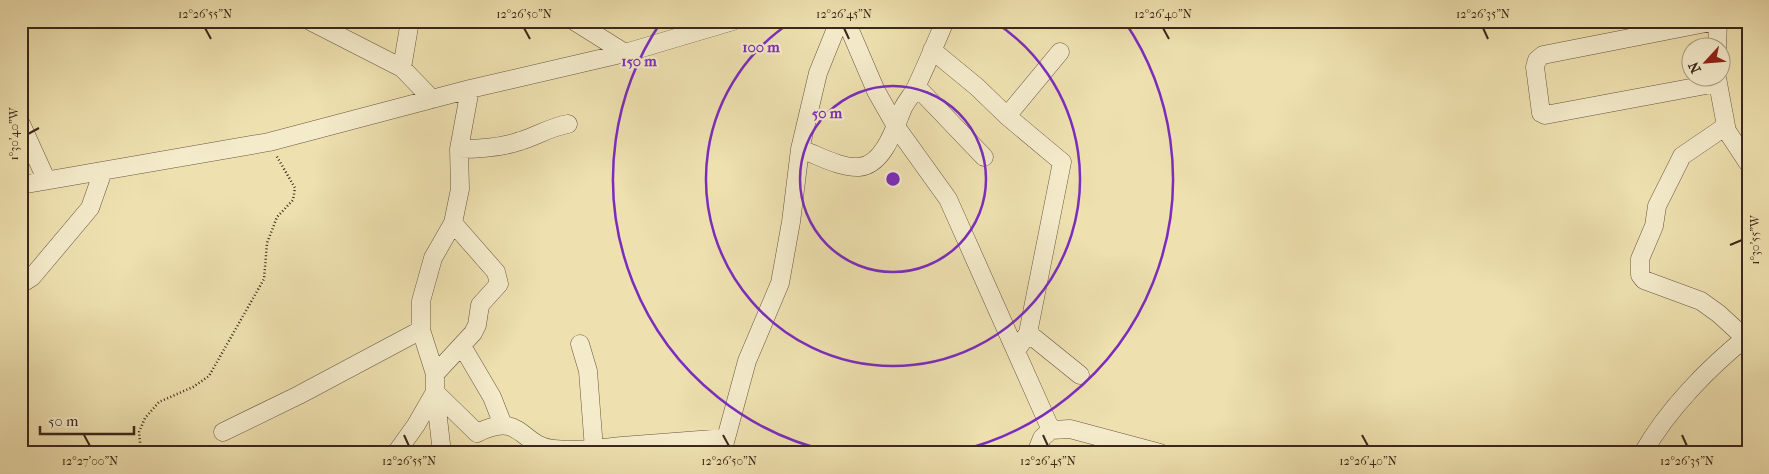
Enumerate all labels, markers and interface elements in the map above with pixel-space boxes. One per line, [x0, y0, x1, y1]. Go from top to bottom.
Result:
text: 12°26'55"N [178, 7, 232, 21]
text: 12°26'50"N [496, 7, 552, 21]
text: 12°26'45"N [816, 7, 872, 21]
text: 12°26'40"N [1134, 7, 1192, 21]
text: 12°26'35"N [1456, 7, 1510, 21]
text: 100 m [742, 38, 780, 56]
north arrow [1682, 38, 1732, 88]
text: 150 m [621, 52, 657, 70]
text: N [1685, 59, 1705, 76]
text: 50 m [812, 104, 843, 122]
text: 1°30'40"W [7, 106, 21, 160]
centre of rings [884, 170, 902, 188]
text: 1°30'55"W [1748, 214, 1762, 265]
scale bar [40, 404, 134, 436]
text: 50 m [48, 412, 79, 430]
text: 12°27'00"N [62, 454, 118, 468]
text: 12°26'55"N [382, 454, 436, 468]
text: 12°26'50"N [701, 454, 757, 468]
text: 12°26'45"N [1020, 454, 1076, 468]
text: 12°26'40"N [1339, 454, 1397, 468]
text: 12°26'35"N [1660, 454, 1714, 468]

